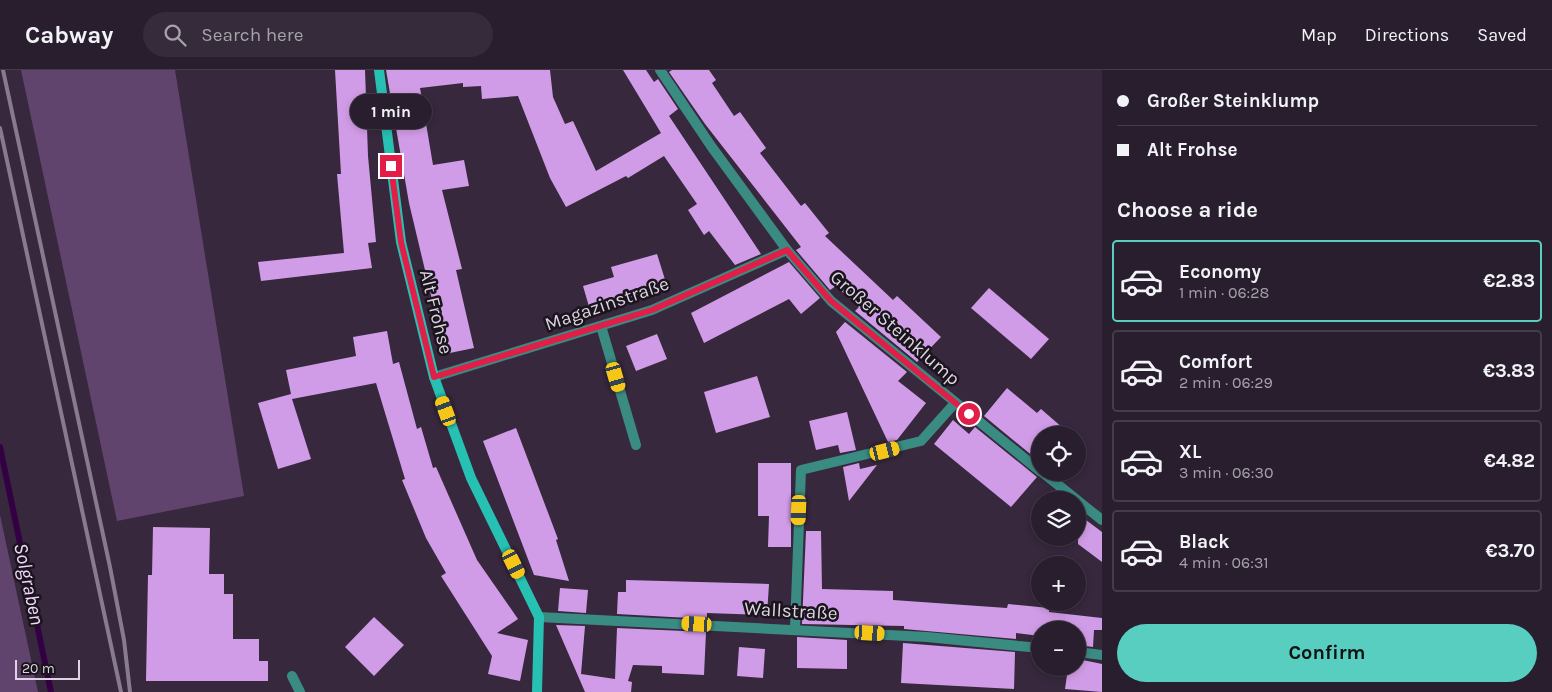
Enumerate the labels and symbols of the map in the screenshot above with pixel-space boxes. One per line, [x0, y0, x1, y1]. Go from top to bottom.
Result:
callout: 1 min [350, 93, 432, 128]
route end [380, 155, 402, 177]
street label: Großer Steinklump [826, 266, 964, 390]
street label: Alt Frohse [415, 267, 457, 357]
street label: Magazinstraße [542, 272, 672, 336]
car [604, 361, 627, 393]
car [433, 394, 458, 428]
route start [958, 403, 980, 425]
car [868, 440, 901, 462]
car [790, 495, 807, 525]
water label: Solgraben [9, 541, 49, 627]
car [500, 547, 527, 581]
street label: Wallstraße [744, 598, 838, 624]
car [681, 616, 712, 632]
car [854, 625, 885, 641]
scale bar [15, 657, 80, 680]

